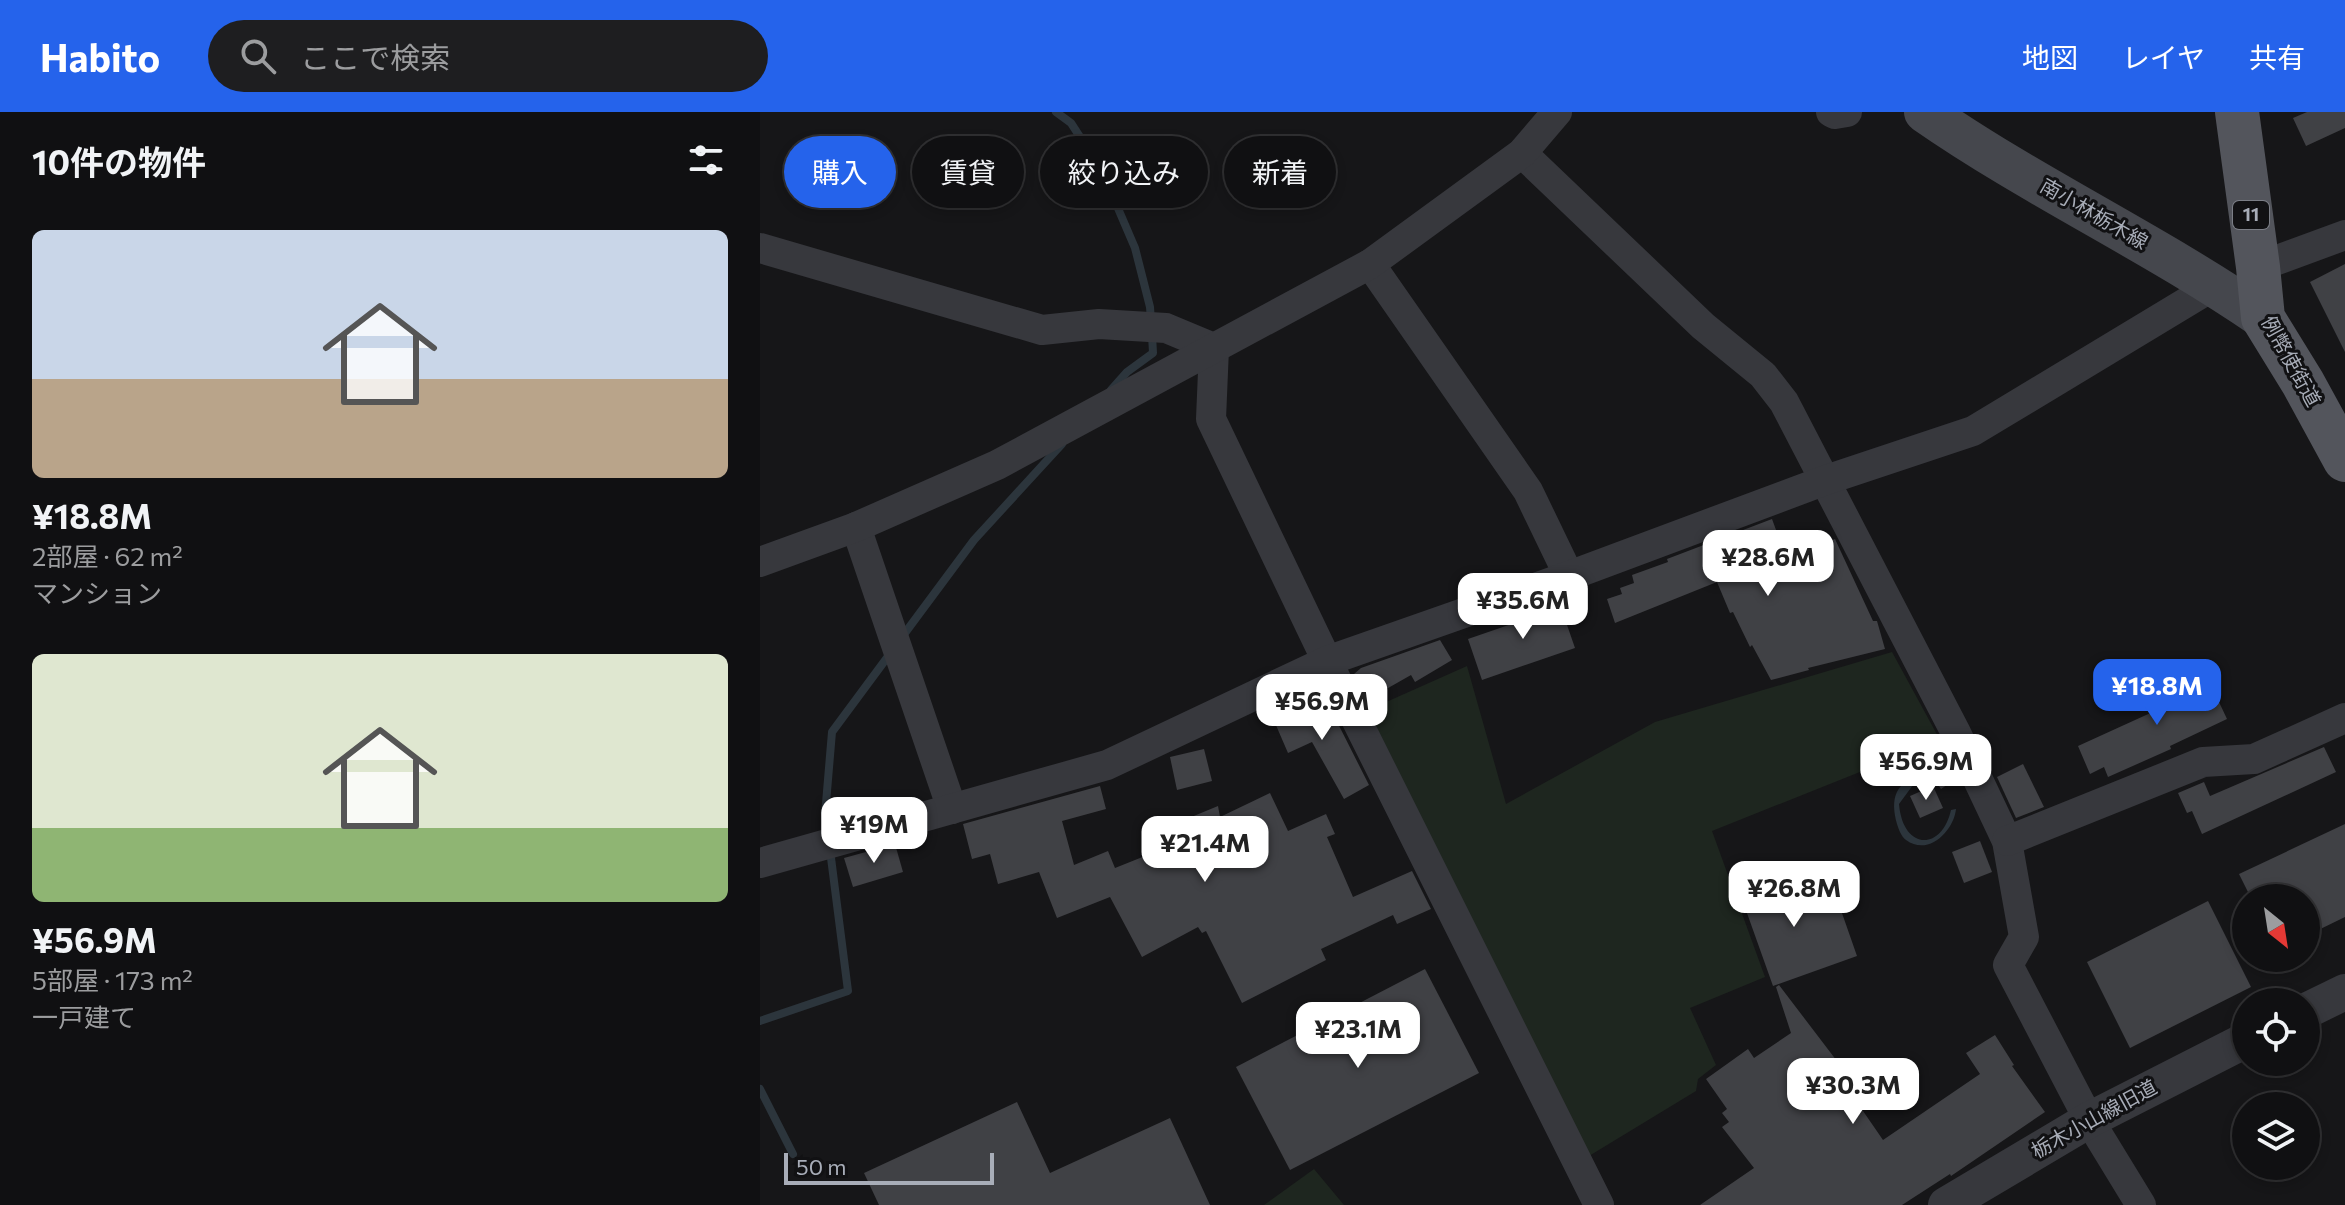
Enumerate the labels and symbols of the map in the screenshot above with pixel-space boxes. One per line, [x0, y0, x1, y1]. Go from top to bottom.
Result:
street label: 南小林栃木線 [2037, 173, 2152, 254]
road number: 11 [2233, 201, 2269, 229]
street label: 例幣使街道 [2257, 311, 2327, 410]
pin: ¥28.6M [1703, 530, 1833, 598]
pin: ¥35.6M [1458, 573, 1588, 641]
pin: ¥18.8M [2092, 659, 2222, 727]
pin: ¥56.9M [1257, 674, 1387, 742]
pin: ¥56.9M [1861, 734, 1991, 802]
pin: ¥19M [827, 797, 921, 865]
pin: ¥21.4M [1140, 816, 1270, 884]
pin: ¥26.8M [1729, 861, 1859, 929]
north arrow [2232, 884, 2320, 972]
pin: ¥23.1M [1293, 1002, 1423, 1070]
pin: ¥30.3M [1788, 1058, 1918, 1126]
street label: 栃木小山線旧道 [2026, 1074, 2161, 1163]
scale bar [784, 1149, 994, 1185]

